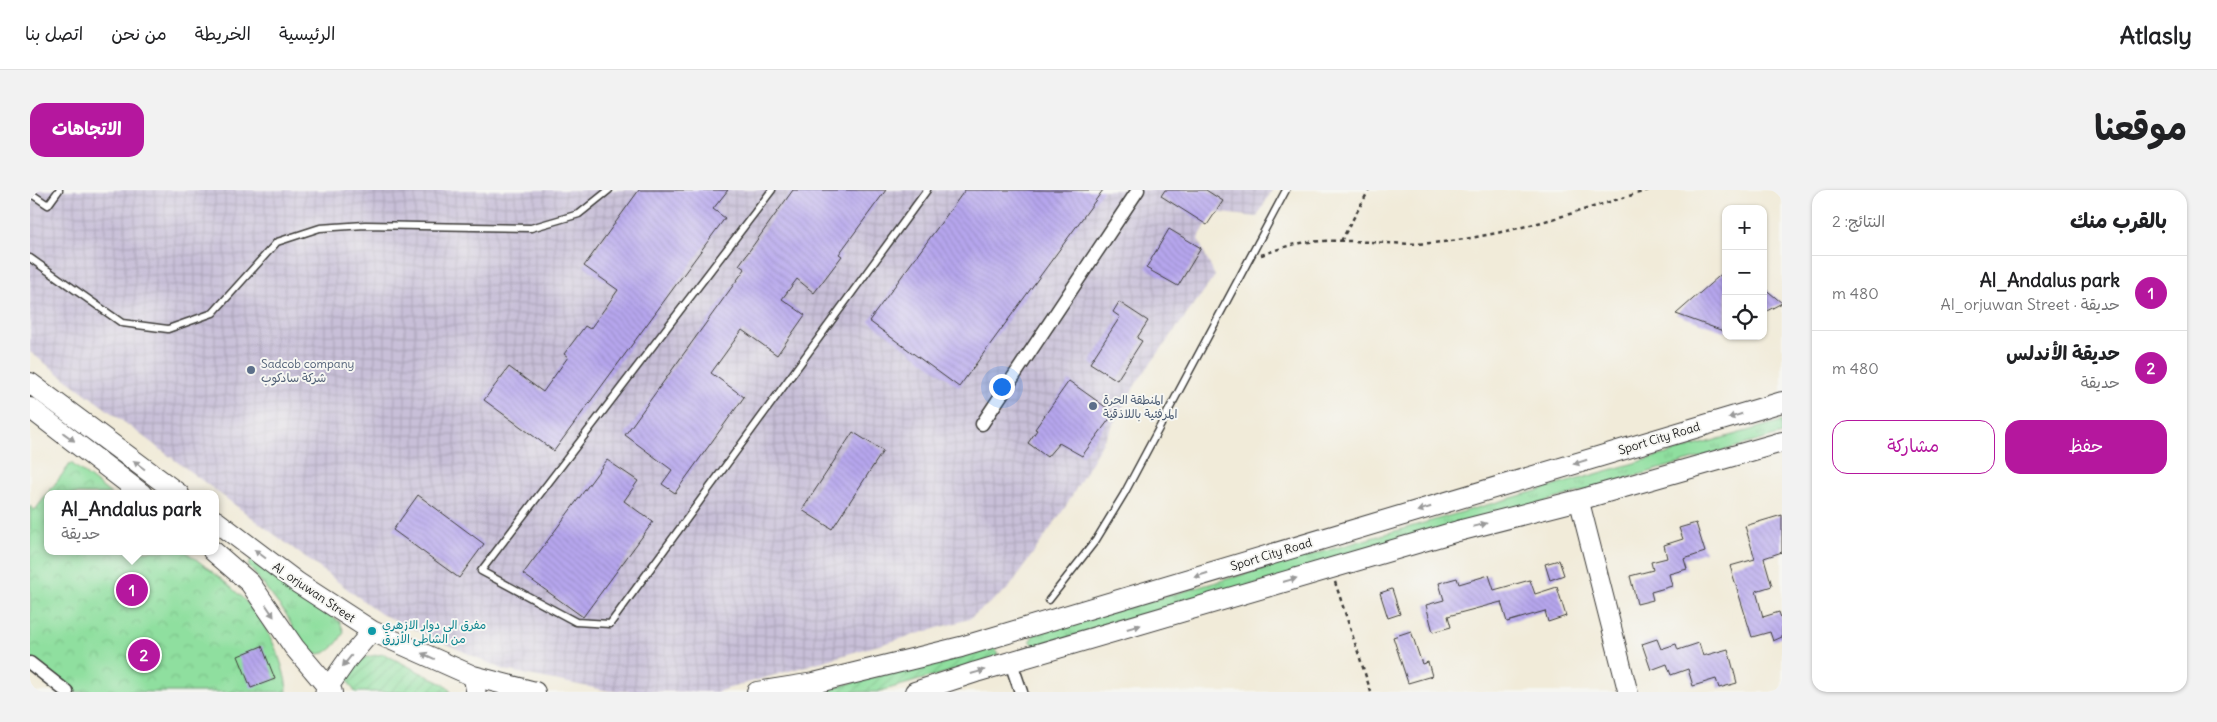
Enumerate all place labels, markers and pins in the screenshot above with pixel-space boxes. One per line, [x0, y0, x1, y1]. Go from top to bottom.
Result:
place label: Sadcob company شركة سادكوب [261, 356, 354, 386]
marker: Sadcob company شركة سادكوب [245, 364, 257, 376]
place label: المنطقة الحرة المرفئية باللاذقية [1103, 392, 1177, 422]
marker: المنطقة الحرة المرفئية باللاذقية [1087, 400, 1099, 412]
pin: 1 [116, 571, 148, 609]
place label: مفرق الى دوار الازهري من الشاطئ الأزرق [382, 617, 486, 647]
marker: مفرق الى دوار الازهري من الشاطئ الأزرق [366, 625, 378, 637]
pin: 2 [128, 636, 160, 674]

